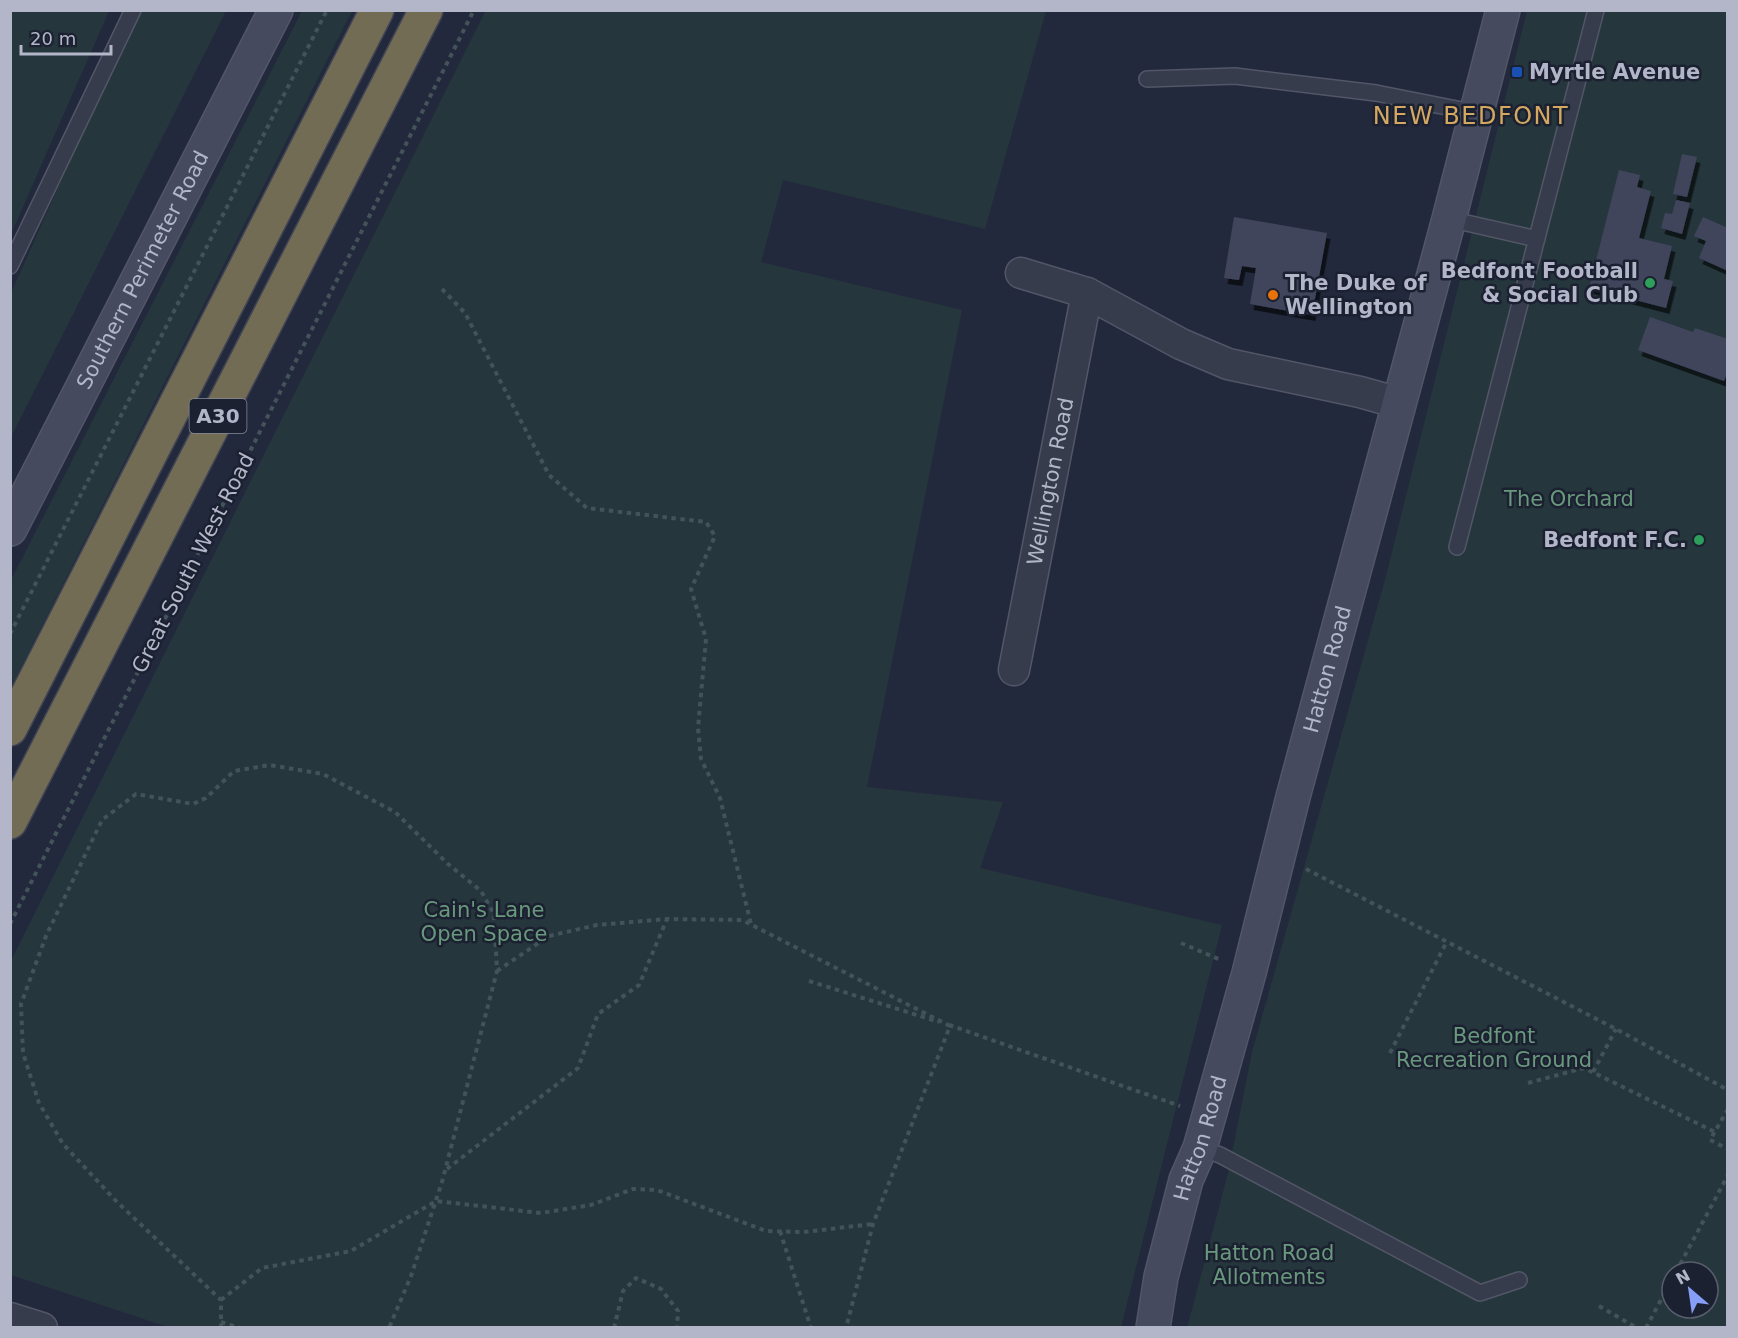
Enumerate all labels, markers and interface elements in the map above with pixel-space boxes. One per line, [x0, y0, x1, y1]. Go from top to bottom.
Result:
scale bar [21, 18, 111, 56]
text: 20 m [30, 28, 76, 49]
place label: Myrtle Avenue [1529, 60, 1700, 84]
marker: Myrtle Avenue [1510, 65, 1524, 79]
district label: NEW BEDFONT [1373, 102, 1569, 130]
street label: Southern Perimeter Road [72, 147, 214, 393]
place label: Bedfont Football & Social Club [1441, 259, 1638, 307]
place label: The Duke of Wellington [1285, 271, 1428, 319]
marker: Bedfont Football & Social Club [1643, 276, 1657, 290]
marker: The Duke of Wellington [1266, 288, 1280, 302]
street label: Wellington Road [1023, 396, 1078, 567]
road number: A30 [190, 399, 246, 433]
street label: Great South West Road [127, 449, 259, 677]
park label: The Orchard [1503, 487, 1634, 511]
place label: Bedfont F.C. [1543, 528, 1687, 552]
marker: Bedfont F.C. [1692, 533, 1706, 547]
street label: Hatton Road [1299, 603, 1356, 736]
park label: Cain's Lane Open Space [421, 898, 547, 946]
park label: Bedfont Recreation Ground [1396, 1024, 1592, 1072]
street label: Hatton Road [1169, 1073, 1232, 1203]
park label: Hatton Road Allotments [1204, 1241, 1334, 1289]
north arrow [1660, 1260, 1720, 1320]
text: N [1673, 1266, 1693, 1289]

